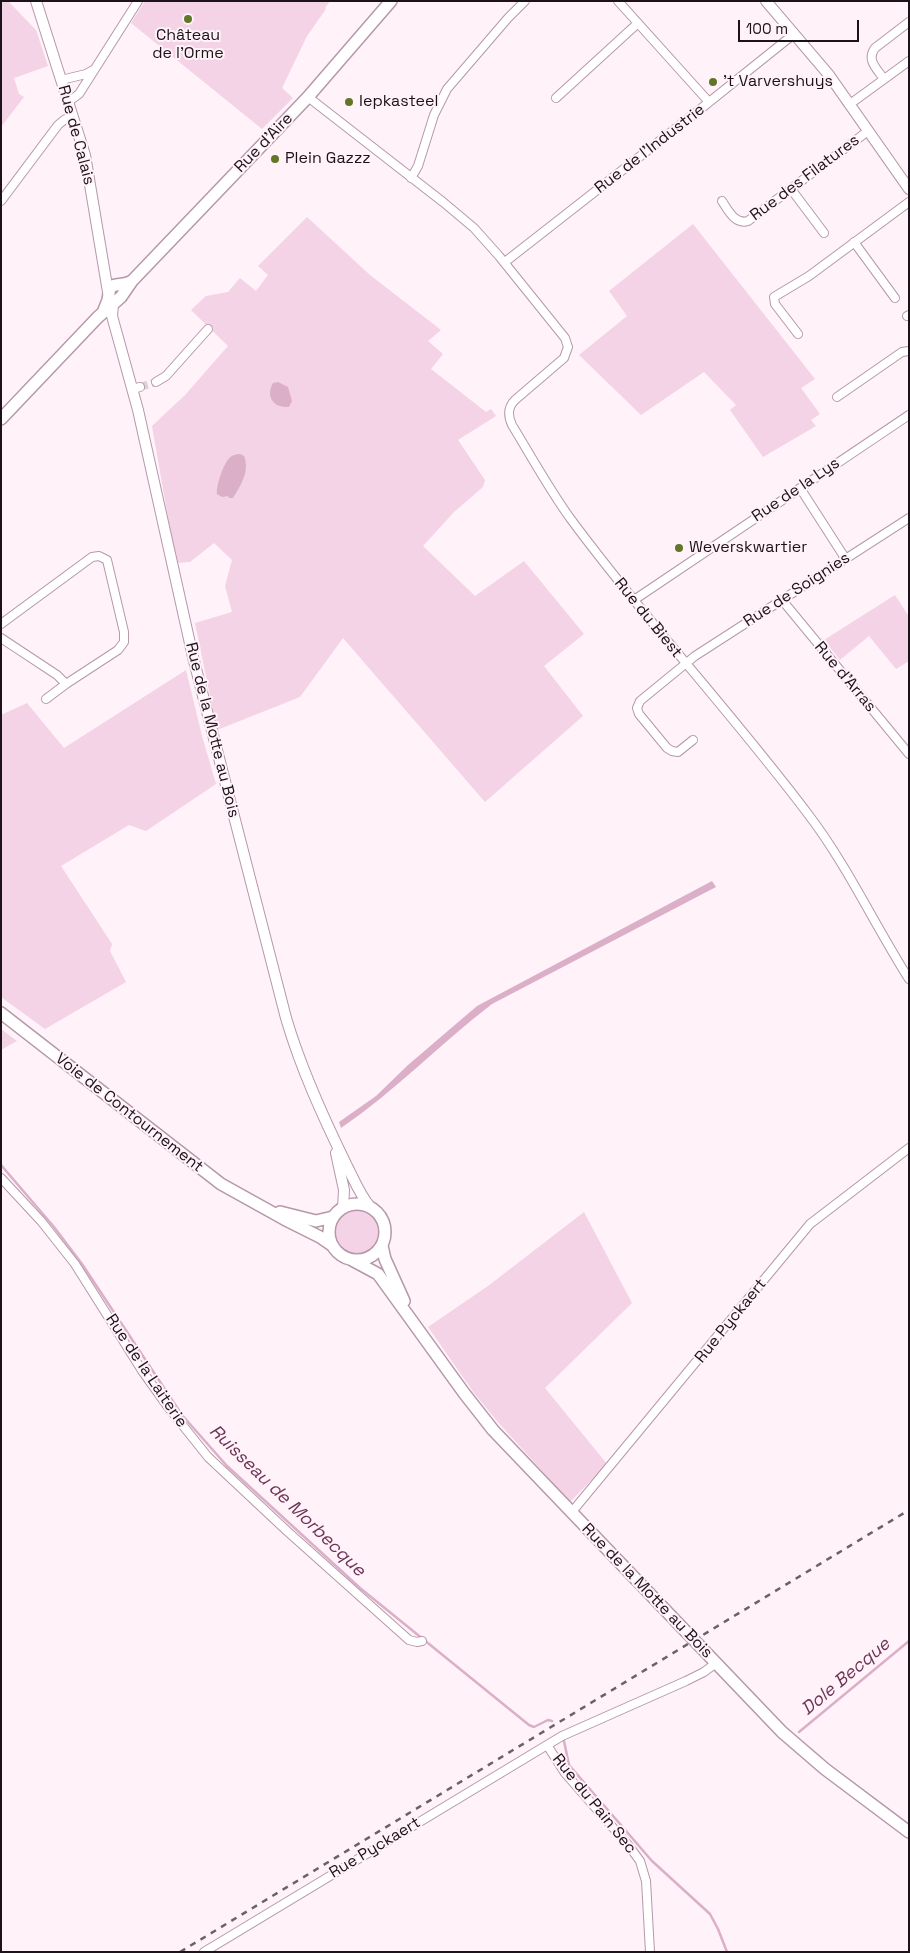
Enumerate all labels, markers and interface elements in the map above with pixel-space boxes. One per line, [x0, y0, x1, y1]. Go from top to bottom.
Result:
scale bar [740, 10, 861, 42]
marker: Château de l'Orme [182, 13, 194, 25]
text: 100 m [746, 19, 788, 38]
place label: Château de l'Orme [152, 26, 224, 64]
place label: 't Varvershuys [723, 72, 833, 92]
marker: 't Varvershuys [707, 76, 719, 88]
street label: Rue de Calais [53, 83, 99, 187]
place label: Iepkasteel [359, 92, 438, 112]
marker: Iepkasteel [343, 96, 355, 108]
street label: Rue de l'Industrie [591, 100, 709, 198]
street label: Rue d'Aire [231, 109, 297, 177]
street label: Rue des Filatures [747, 131, 863, 225]
place label: Plein Gazzz [285, 149, 371, 169]
marker: Plein Gazzz [269, 153, 281, 165]
street label: Rue de la Lys [749, 454, 843, 526]
place label: Weverskwartier [689, 538, 807, 558]
marker: Weverskwartier [673, 542, 685, 554]
street label: Rue de Soignies [740, 548, 854, 632]
street label: Rue du Biest [610, 574, 686, 662]
street label: Rue d'Arras [810, 638, 880, 716]
street label: Rue de la Motte au Bois [181, 640, 243, 820]
street label: Voie de Contournement [51, 1049, 207, 1177]
street label: Rue Pyckaert [691, 1275, 771, 1367]
street label: Rue de la Laiterie [101, 1311, 191, 1431]
water label: Ruisseau de Morbecque [204, 1421, 370, 1581]
street label: Rue de la Motte au Bois [578, 1520, 716, 1662]
water label: Dole Becque [797, 1634, 895, 1720]
street label: Rue du Pain Sec [548, 1750, 640, 1858]
street label: Rue Pyckaert [326, 1813, 424, 1883]

